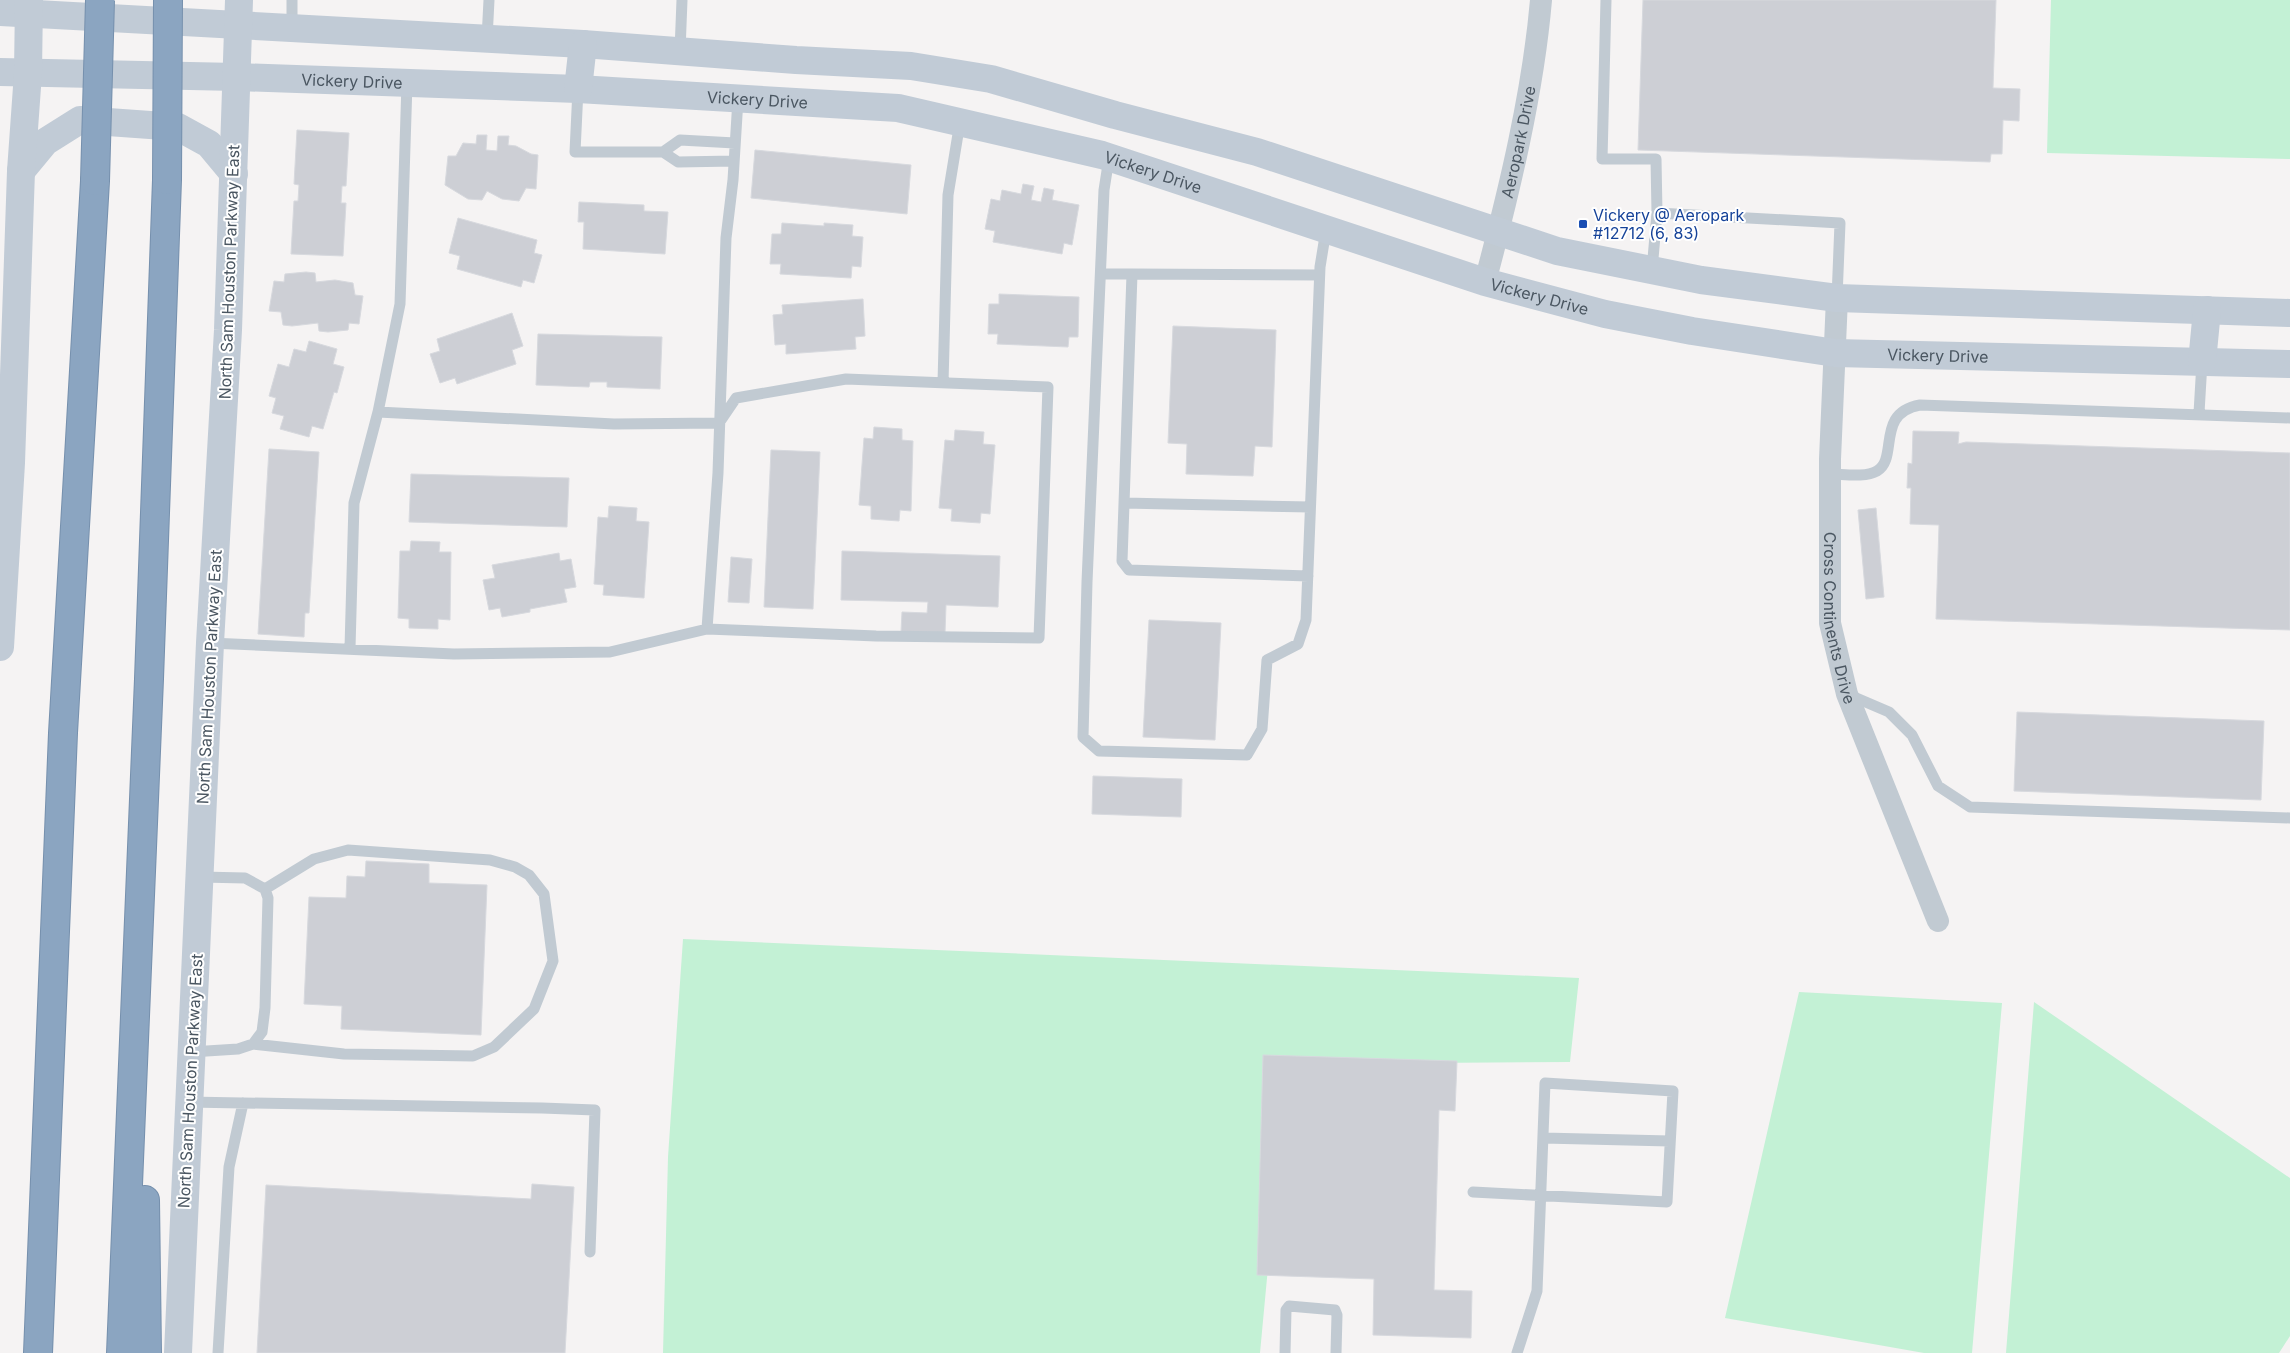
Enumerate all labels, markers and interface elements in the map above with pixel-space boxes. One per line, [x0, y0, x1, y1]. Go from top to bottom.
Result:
street label: Vickery Drive [301, 69, 403, 93]
street label: Aeropark Drive [1497, 84, 1540, 200]
street label: Vickery Drive [706, 87, 809, 113]
street label: North Sam Houston Parkway East [215, 144, 243, 400]
street label: Vickery Drive [1102, 147, 1204, 197]
place label: Vickery @ Aeropark #12712 (6, 83) [1593, 205, 1744, 243]
marker: Vickery @ Aeropark #12712 (6, 83) [1577, 218, 1589, 230]
street label: Vickery Drive [1488, 274, 1591, 319]
street label: Vickery Drive [1887, 344, 1989, 367]
street label: Cross Continents Drive [1820, 532, 1860, 707]
street label: North Sam Houston Parkway East [192, 549, 226, 805]
street label: North Sam Houston Parkway East [173, 953, 207, 1209]

